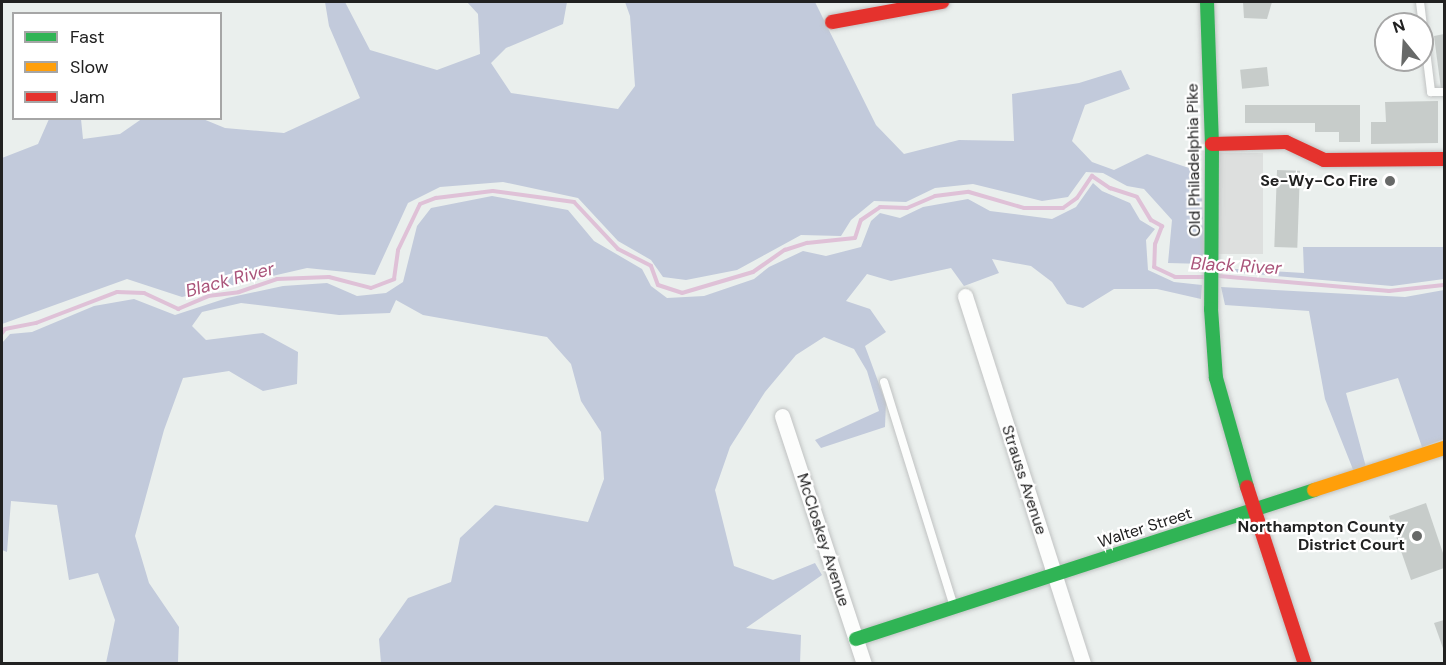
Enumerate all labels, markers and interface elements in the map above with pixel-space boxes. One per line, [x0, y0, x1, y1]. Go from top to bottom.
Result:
legend [12, 12, 222, 120]
north arrow [1374, 12, 1434, 72]
text: N [1390, 15, 1408, 38]
text: Fast [70, 25, 105, 49]
text: Slow [70, 55, 109, 79]
street label: Old Philadelphia Pike [1183, 83, 1205, 237]
text: Jam [70, 85, 105, 109]
place label: Se-Wy-Co Fire [1260, 171, 1378, 191]
marker: Se-Wy-Co Fire [1383, 174, 1397, 188]
water label: Black River [1190, 253, 1282, 279]
water label: Black River [183, 258, 277, 302]
street label: Strauss Avenue [997, 423, 1051, 537]
street label: McCloskey Avenue [792, 471, 854, 609]
street label: Walter Street [1096, 504, 1194, 552]
place label: Northampton County District Court [1238, 517, 1405, 555]
marker: Northampton County District Court [1410, 529, 1424, 543]

